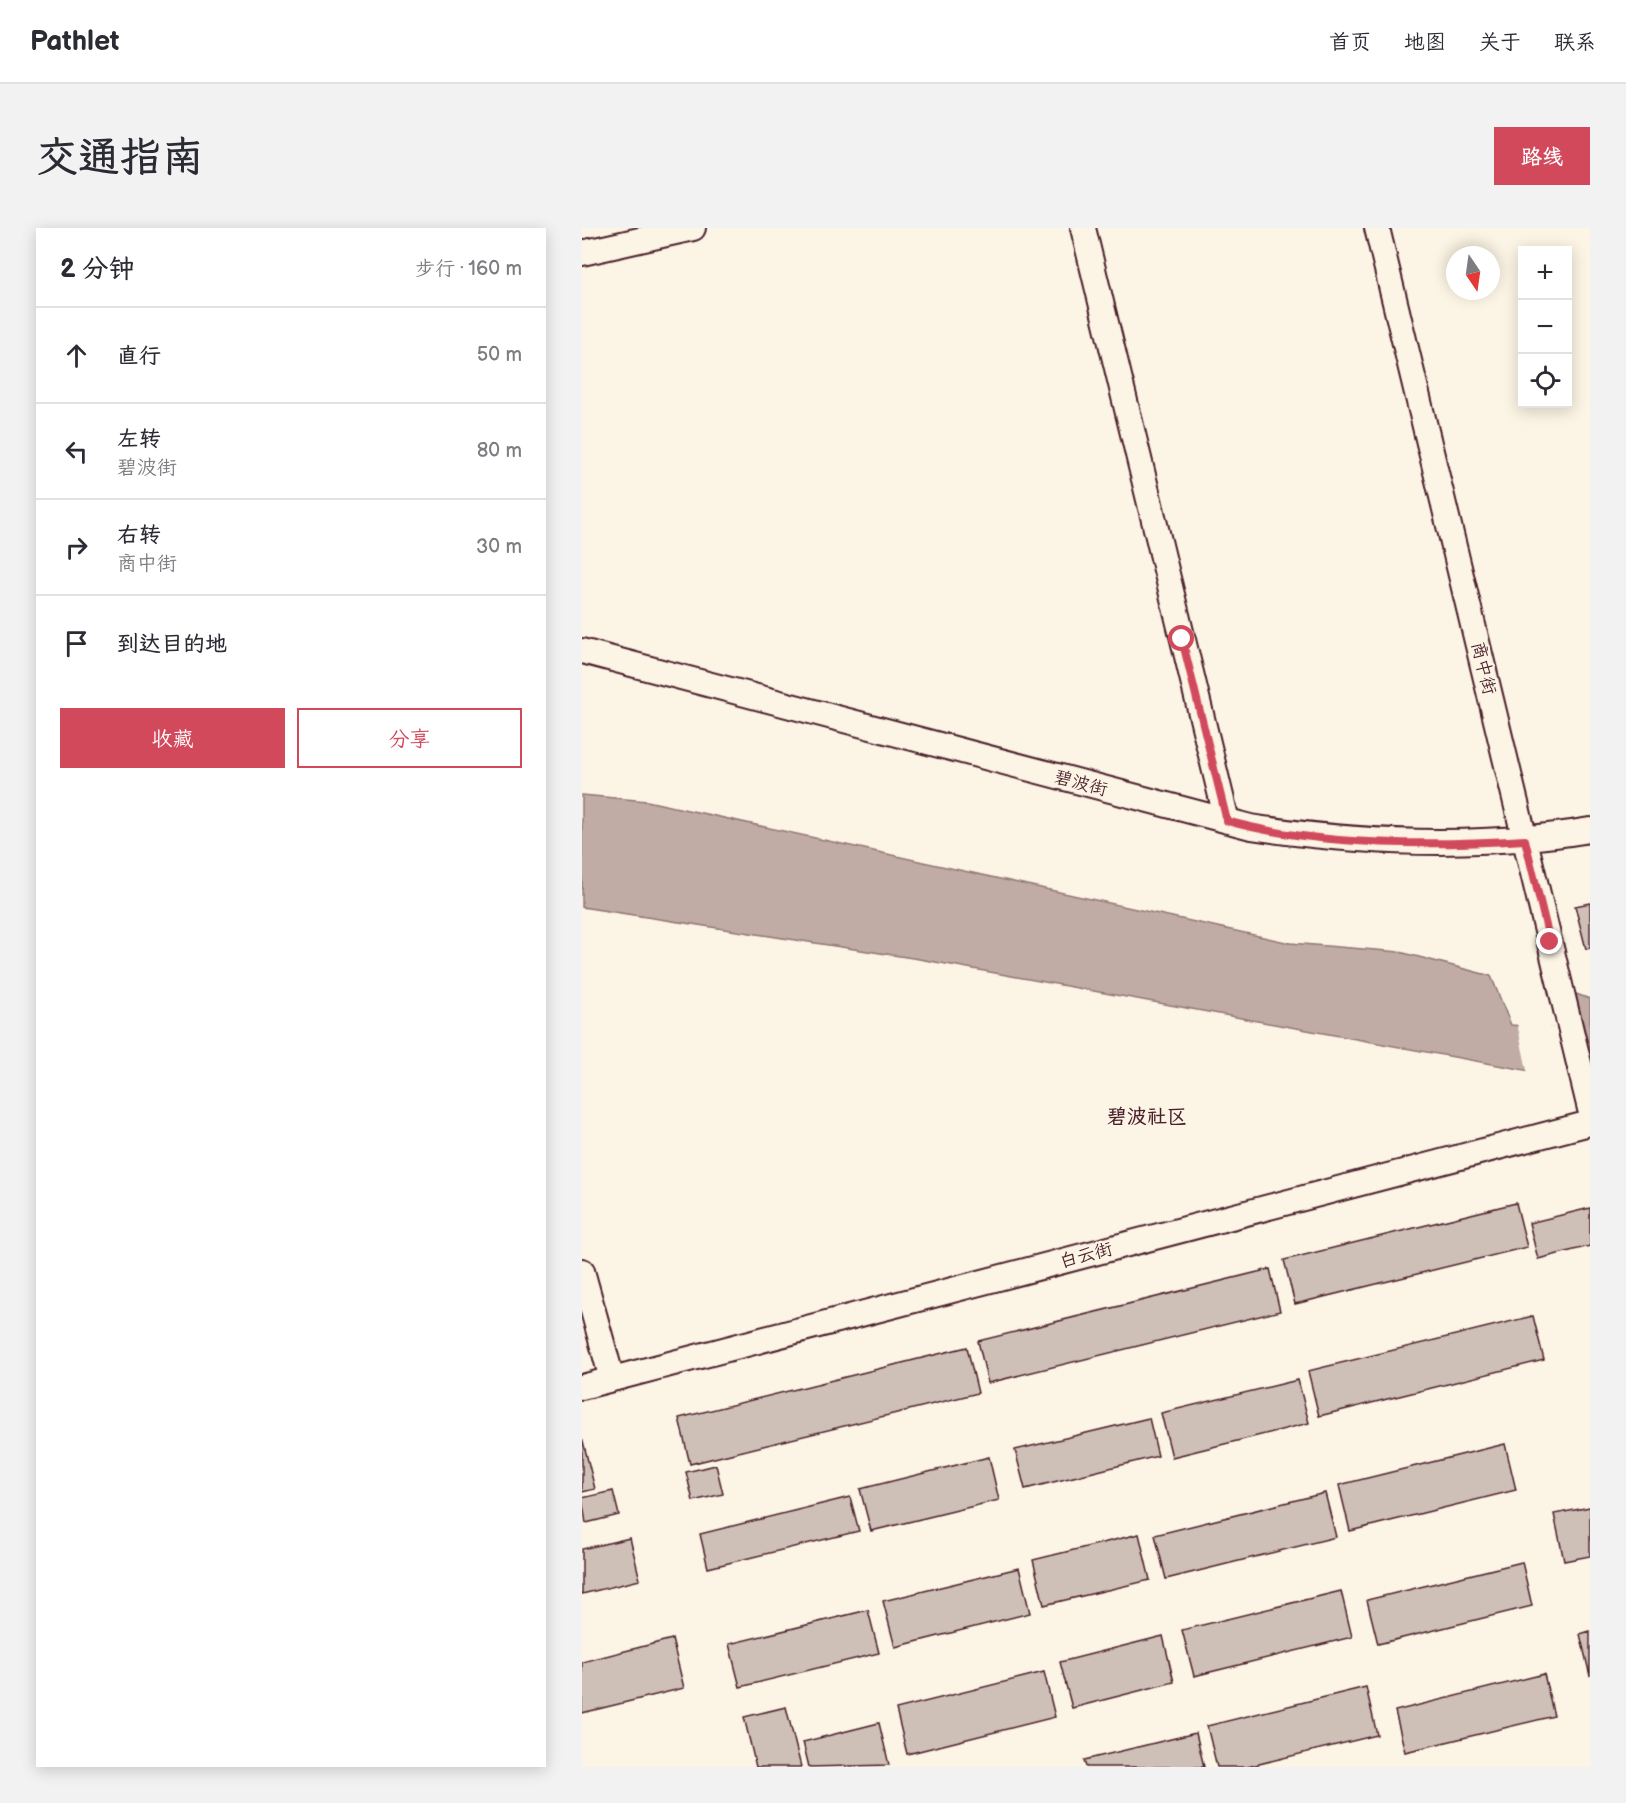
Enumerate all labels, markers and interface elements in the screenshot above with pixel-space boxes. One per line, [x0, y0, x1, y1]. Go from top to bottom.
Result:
text: Pathlet [30, 25, 119, 58]
text: 首页 [1329, 30, 1371, 55]
text: 地图 [1404, 30, 1446, 55]
text: 关于 [1479, 30, 1521, 55]
text: 联系 [1554, 30, 1596, 55]
button: 路线 [1494, 127, 1590, 185]
text: 交通指南 [36, 133, 204, 184]
north arrow [1446, 246, 1500, 300]
map controls [1518, 246, 1572, 408]
button: + [1518, 246, 1572, 300]
text: 2 分钟 [60, 254, 135, 285]
text: 步行 · 160 m [415, 257, 522, 281]
button: − [1518, 300, 1572, 354]
icon: ahead [60, 339, 93, 372]
text: 直行 [117, 343, 161, 370]
text: 50 m [477, 343, 522, 367]
button: locate [1518, 354, 1572, 408]
text: 左转 [117, 426, 161, 453]
icon: left [60, 435, 93, 468]
text: 80 m [477, 439, 522, 463]
text: 碧波街 [117, 456, 177, 480]
text: 右转 [117, 522, 161, 549]
icon: right [60, 531, 93, 564]
text: 30 m [476, 535, 522, 559]
text: 商中街 [117, 552, 177, 576]
route start [1168, 625, 1194, 651]
icon: arrive [60, 627, 93, 660]
text: 到达目的地 [117, 631, 227, 658]
street label: 商中街 [1467, 639, 1500, 697]
button: 收藏 [60, 708, 285, 768]
button: 分享 [297, 708, 522, 768]
street label: 碧波街 [1052, 766, 1110, 801]
route end [1536, 928, 1562, 954]
district label: 碧波社区 [1107, 1105, 1187, 1129]
street label: 白云街 [1057, 1238, 1115, 1273]

